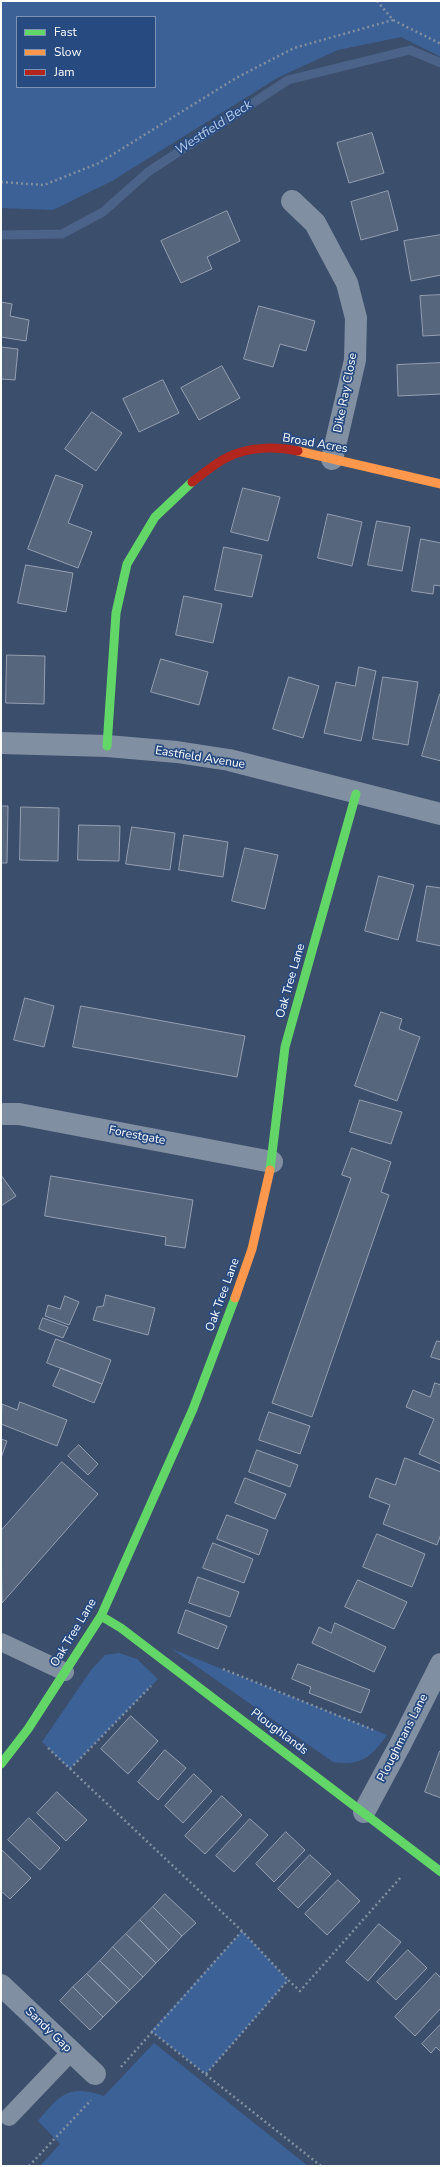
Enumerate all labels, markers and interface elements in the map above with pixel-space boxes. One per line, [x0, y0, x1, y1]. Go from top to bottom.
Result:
legend [16, 16, 156, 88]
text: Fast [54, 24, 77, 40]
text: Slow [54, 44, 82, 60]
text: Jam [54, 64, 75, 80]
water label: Westfield Beck [173, 97, 255, 159]
street label: Dike Ray Close [331, 352, 361, 434]
street label: Broad Acres [281, 431, 349, 457]
street label: Eastfield Avenue [154, 744, 246, 772]
street label: Oak Tree Lane [273, 942, 309, 1020]
street label: Forestgate [107, 1123, 167, 1149]
street label: Oak Tree Lane [203, 1256, 243, 1334]
street label: Oak Tree Lane [48, 1596, 100, 1670]
street label: Ploughmans Lane [375, 1692, 431, 1784]
street label: Ploughlands [248, 1706, 310, 1758]
street label: Sandy Gap [22, 2004, 74, 2056]

